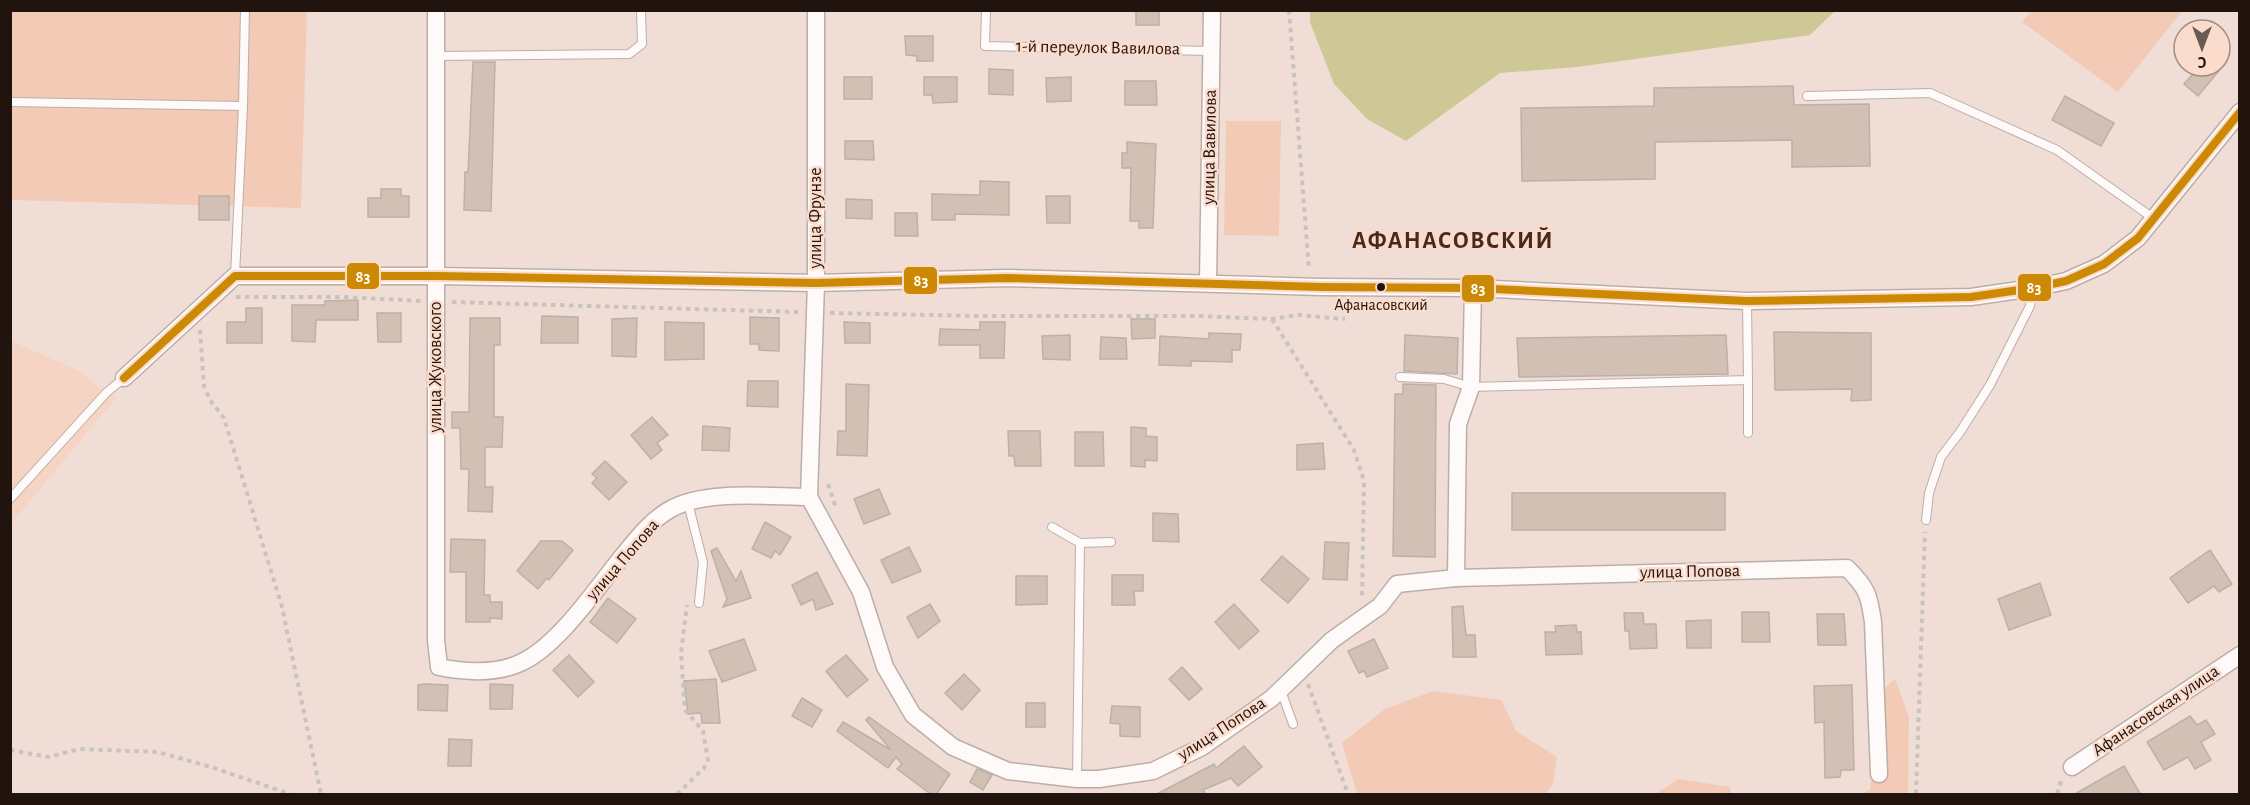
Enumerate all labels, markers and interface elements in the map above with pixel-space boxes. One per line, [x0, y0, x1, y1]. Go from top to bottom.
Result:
north arrow [2172, 18, 2232, 78]
street label: 1-й переулок Вавилова [1016, 38, 1180, 58]
text: С [2197, 54, 2206, 70]
street label: улица Вавилова [1200, 89, 1220, 206]
street label: улица Фрунзе [807, 168, 825, 269]
district label: АФАНАСОВСКИЙ [1352, 227, 1554, 253]
line badge: 83 [346, 262, 380, 290]
line badge: 83 [903, 266, 938, 295]
text: 83 [356, 269, 370, 285]
text: 83 [914, 273, 928, 289]
line badge: 83 [2017, 273, 2052, 302]
line badge: 83 [1461, 274, 1495, 303]
text: 83 [2027, 280, 2041, 296]
marker: Афанасовский [1375, 281, 1387, 293]
text: 83 [1471, 281, 1485, 297]
place label: Афанасовский [1334, 297, 1428, 313]
street label: улица Жуковского [427, 302, 445, 433]
street label: улица Попова [583, 516, 663, 605]
street label: улица Попова [1639, 562, 1740, 582]
street label: Афанасовская улица [2089, 662, 2223, 760]
street label: улица Попова [1174, 694, 1269, 764]

